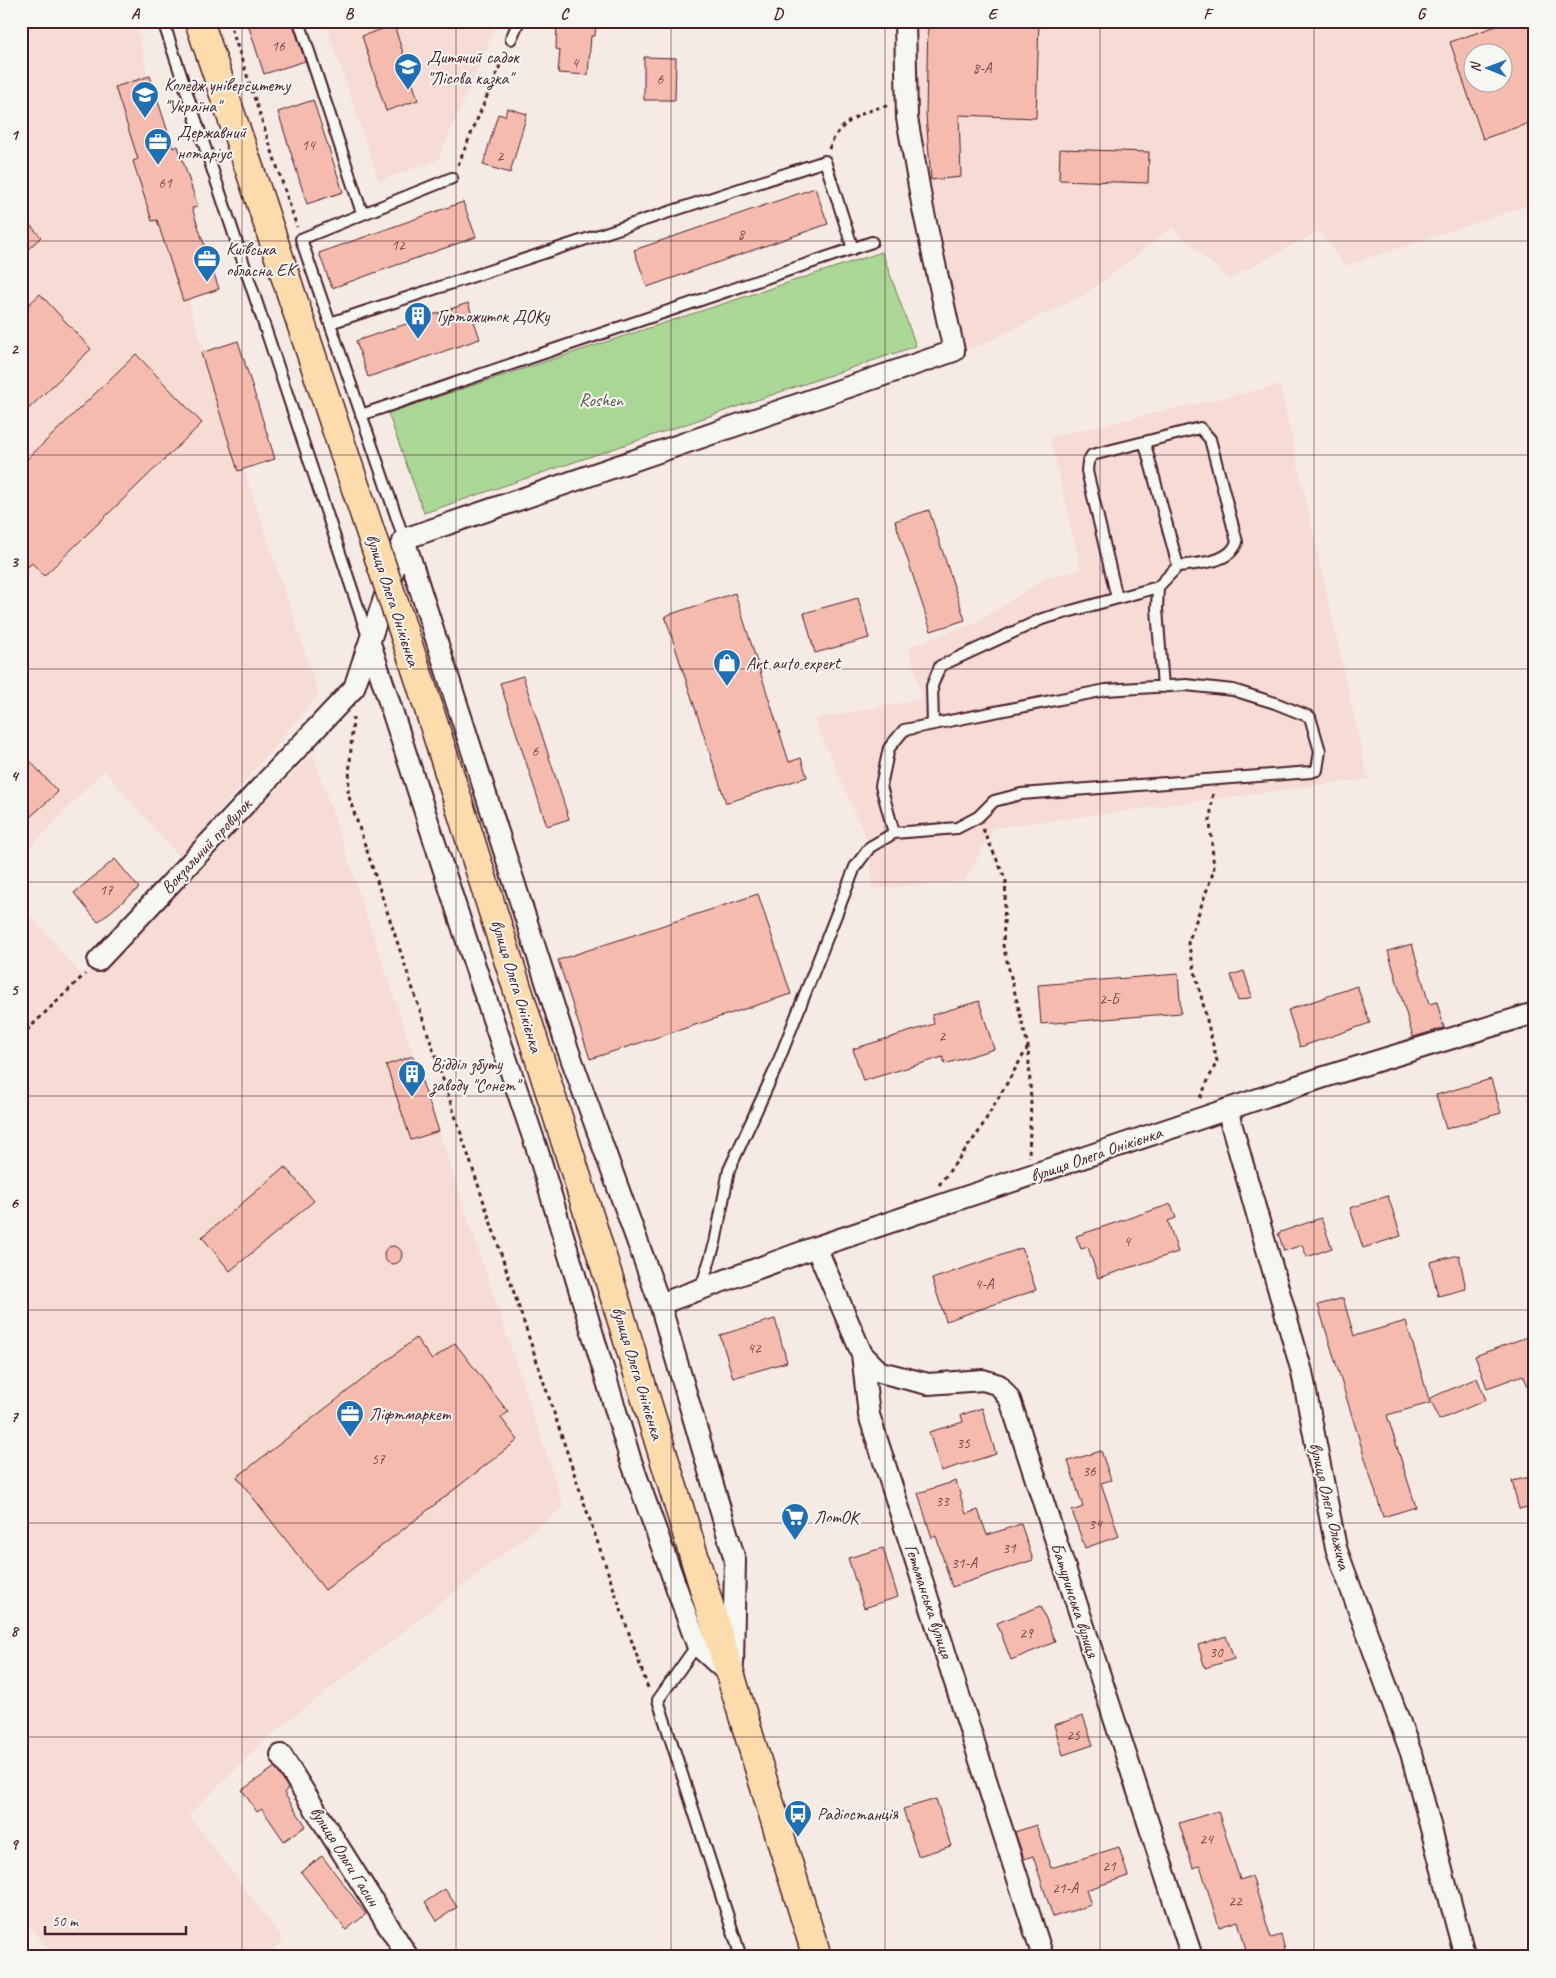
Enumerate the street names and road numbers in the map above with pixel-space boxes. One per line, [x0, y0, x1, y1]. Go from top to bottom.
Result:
street label: вулиця Олега Онікієнка [361, 531, 425, 670]
street label: Вокзальний провулок [156, 793, 258, 899]
street label: вулиця Олега Онікієнка [486, 917, 548, 1056]
street label: вулиця Олега Онікієнка [1027, 1121, 1166, 1187]
street label: вулиця Олега Онікієнка [607, 1304, 669, 1443]
street label: вулиця Олега Ольжича [1305, 1440, 1356, 1573]
street label: Батуринська вулиця [1046, 1540, 1104, 1662]
street label: Гетьманська вулиця [900, 1541, 958, 1662]
street label: вулиця Ольги Гасин [306, 1802, 385, 1912]

